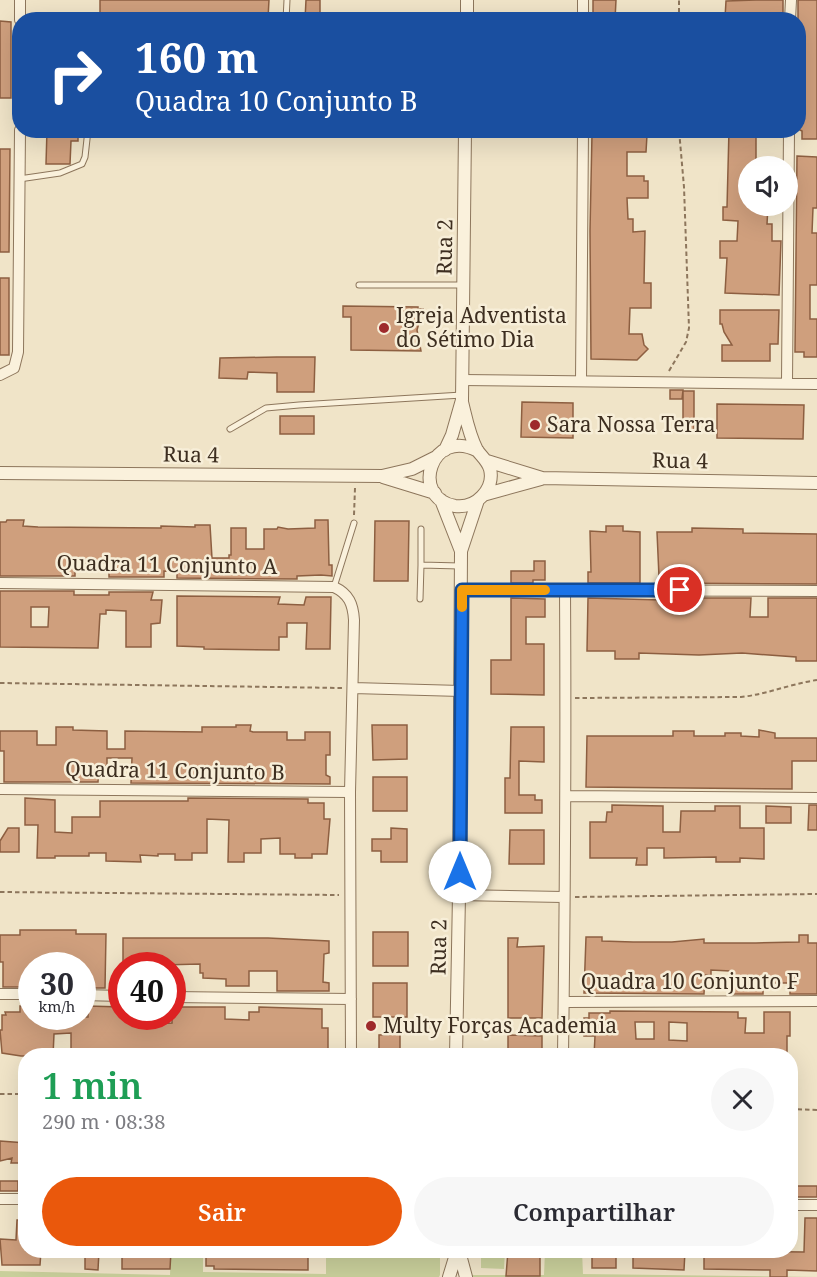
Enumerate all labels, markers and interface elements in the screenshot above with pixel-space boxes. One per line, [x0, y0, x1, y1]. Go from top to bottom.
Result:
text: 160 m [135, 28, 259, 85]
icon: right [36, 36, 114, 114]
text: Quadra 10 Conjunto B [135, 82, 418, 119]
map controls [738, 156, 798, 216]
button: sound [738, 156, 798, 216]
street label: Rua 2 [430, 219, 458, 275]
place label: Igreja Adventista do Sétimo Dia [396, 301, 567, 353]
marker: Igreja Adventista do Sétimo Dia [377, 321, 391, 335]
place label: Sara Nossa Terra [547, 410, 716, 438]
marker: Sara Nossa Terra [528, 418, 542, 432]
street label: Rua 4 [163, 440, 220, 468]
street label: Rua 4 [652, 446, 709, 474]
street label: Quadra 11 Conjunto A [56, 548, 278, 580]
pin [654, 564, 705, 615]
icon: arrive [663, 573, 696, 606]
street label: Quadra 11 Conjunto B [65, 754, 285, 786]
position arrow [428, 840, 492, 904]
street label: Rua 2 [424, 919, 452, 975]
speed limit sign: 40 [108, 952, 186, 1030]
text: 30 [40, 963, 74, 1004]
street label: Quadra 10 Conjunto F [581, 967, 799, 995]
text: km/h [39, 996, 75, 1016]
place label: Multy Forças Academia [383, 1011, 617, 1039]
marker: Multy Forças Academia [364, 1019, 378, 1033]
text: 1 min [42, 1061, 143, 1110]
button: close [711, 1068, 774, 1131]
text: 290 m · 08:38 [42, 1108, 165, 1135]
button: Sair [42, 1177, 402, 1246]
button: Compartilhar [414, 1177, 774, 1246]

